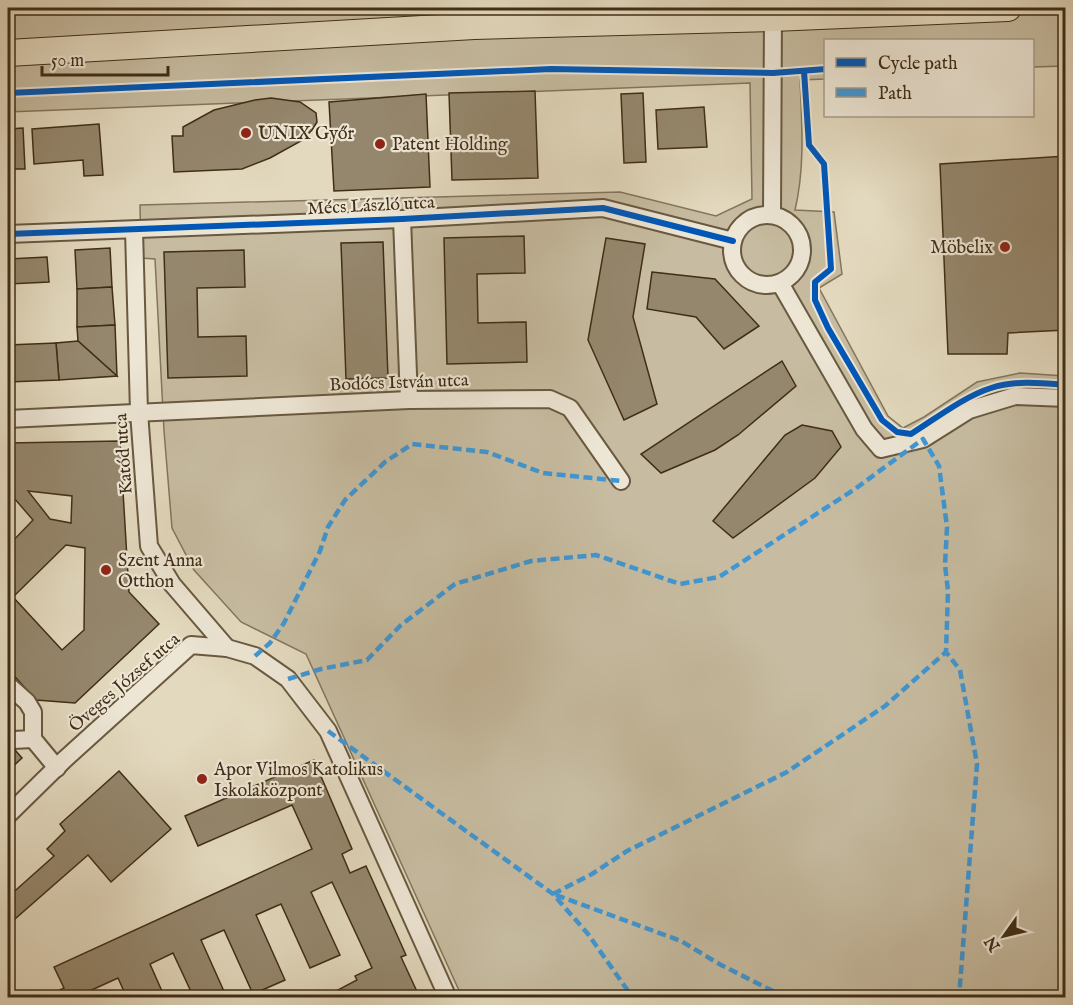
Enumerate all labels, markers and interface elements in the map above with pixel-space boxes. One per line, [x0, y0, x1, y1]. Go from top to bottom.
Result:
scale bar [42, 39, 168, 77]
legend [824, 39, 1034, 117]
text: 50 m [51, 50, 84, 73]
text: Cycle path [878, 53, 958, 76]
text: Path [878, 83, 912, 106]
place label: UNIX Győr [258, 123, 355, 146]
marker: UNIX Győr [239, 126, 253, 140]
place label: Patent Holding [392, 134, 508, 157]
marker: Patent Holding [373, 137, 387, 151]
street label: Mécs László utca [307, 192, 436, 221]
place label: Möbelix [930, 237, 993, 260]
marker: Möbelix [998, 240, 1012, 254]
street label: Bodócs István utca [329, 370, 469, 397]
street label: Katód utca [110, 412, 139, 495]
place label: Szent Anna Otthon [118, 550, 203, 594]
marker: Szent Anna Otthon [99, 563, 113, 577]
street label: Öveges József utca [64, 628, 186, 738]
place label: Apor Vilmos Katolikus Iskolaközpont [213, 759, 383, 803]
marker: Apor Vilmos Katolikus Iskolaközpont [195, 772, 209, 786]
north arrow [974, 906, 1034, 966]
text: N [981, 932, 1006, 955]

